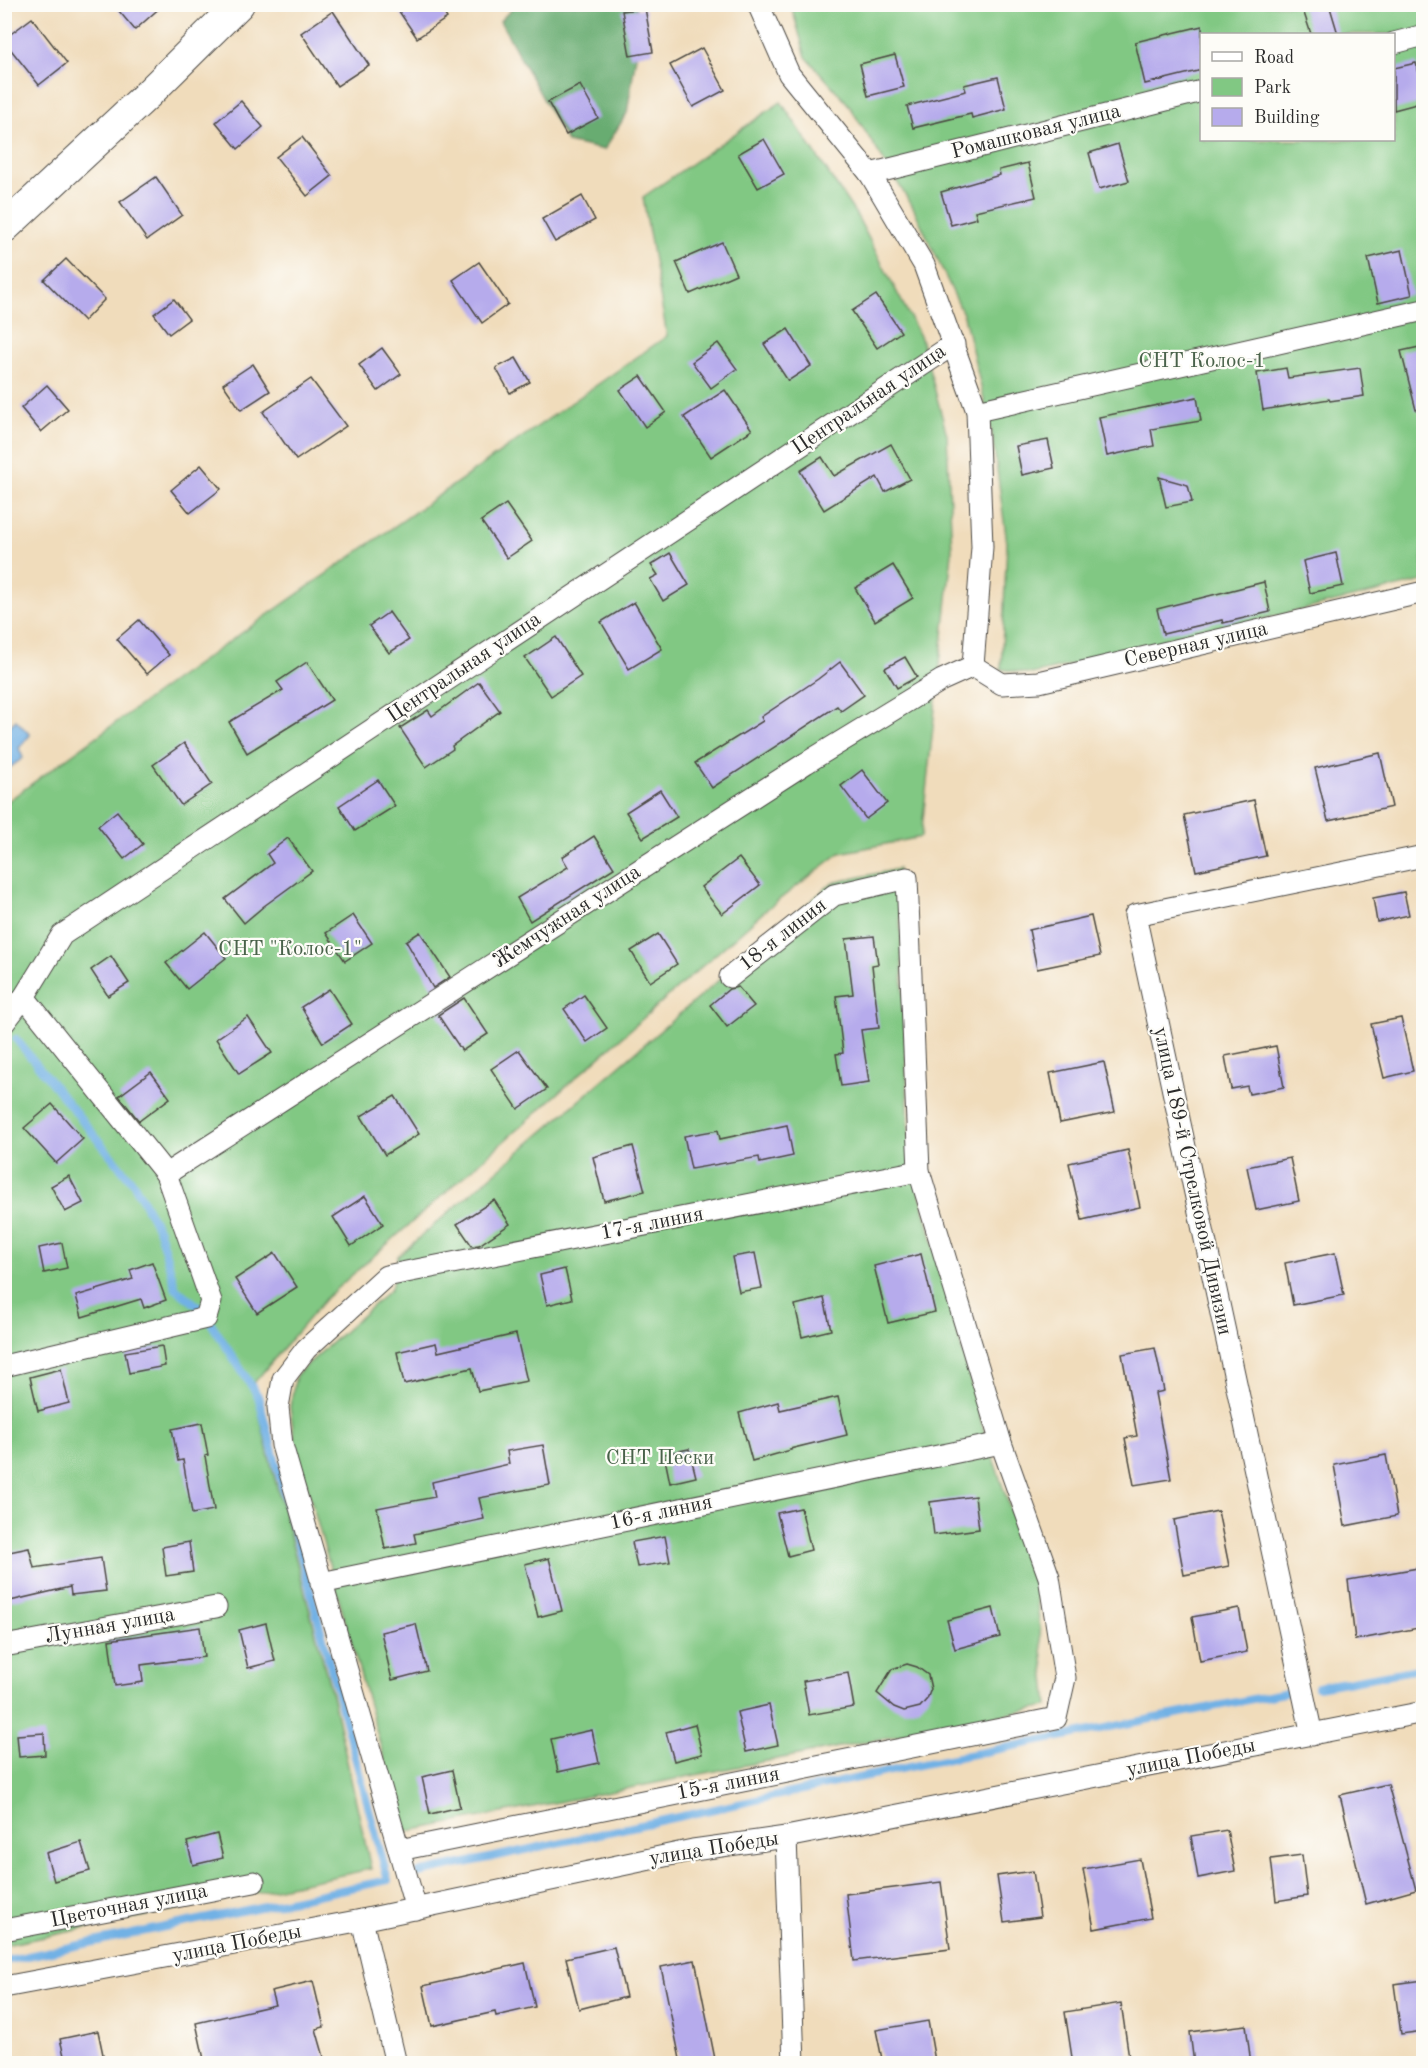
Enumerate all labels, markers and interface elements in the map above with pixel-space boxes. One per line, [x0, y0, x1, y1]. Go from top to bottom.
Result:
legend [1200, 33, 1395, 141]
text: Road [1254, 49, 1294, 67]
text: Park [1254, 79, 1291, 97]
street label: Ромашковая улица [949, 101, 1123, 163]
text: Building [1254, 109, 1320, 127]
street label: Центральная улица [788, 341, 950, 459]
park label: СНТ Колос-1 [1138, 351, 1266, 372]
street label: Центральная улица [383, 609, 545, 727]
street label: Северная улица [1122, 618, 1270, 672]
street label: Жемчужная улица [489, 862, 645, 972]
street label: 18-я линия [735, 894, 831, 975]
park label: СНТ "Колос-1" [218, 939, 362, 960]
street label: улица 189-й Стрелковой Дивизии [1149, 1025, 1235, 1337]
street label: 17-я линия [599, 1204, 705, 1244]
park label: СНТ Пески [606, 1448, 714, 1469]
street label: 16-я линия [608, 1492, 714, 1534]
street label: Лунная улица [43, 1604, 177, 1648]
street label: улица Победы [1125, 1735, 1257, 1781]
street label: 15-я линия [675, 1764, 781, 1804]
street label: улица Победы [648, 1828, 780, 1870]
street label: Цветочная улица [49, 1880, 209, 1932]
street label: улица Победы [171, 1921, 303, 1967]

